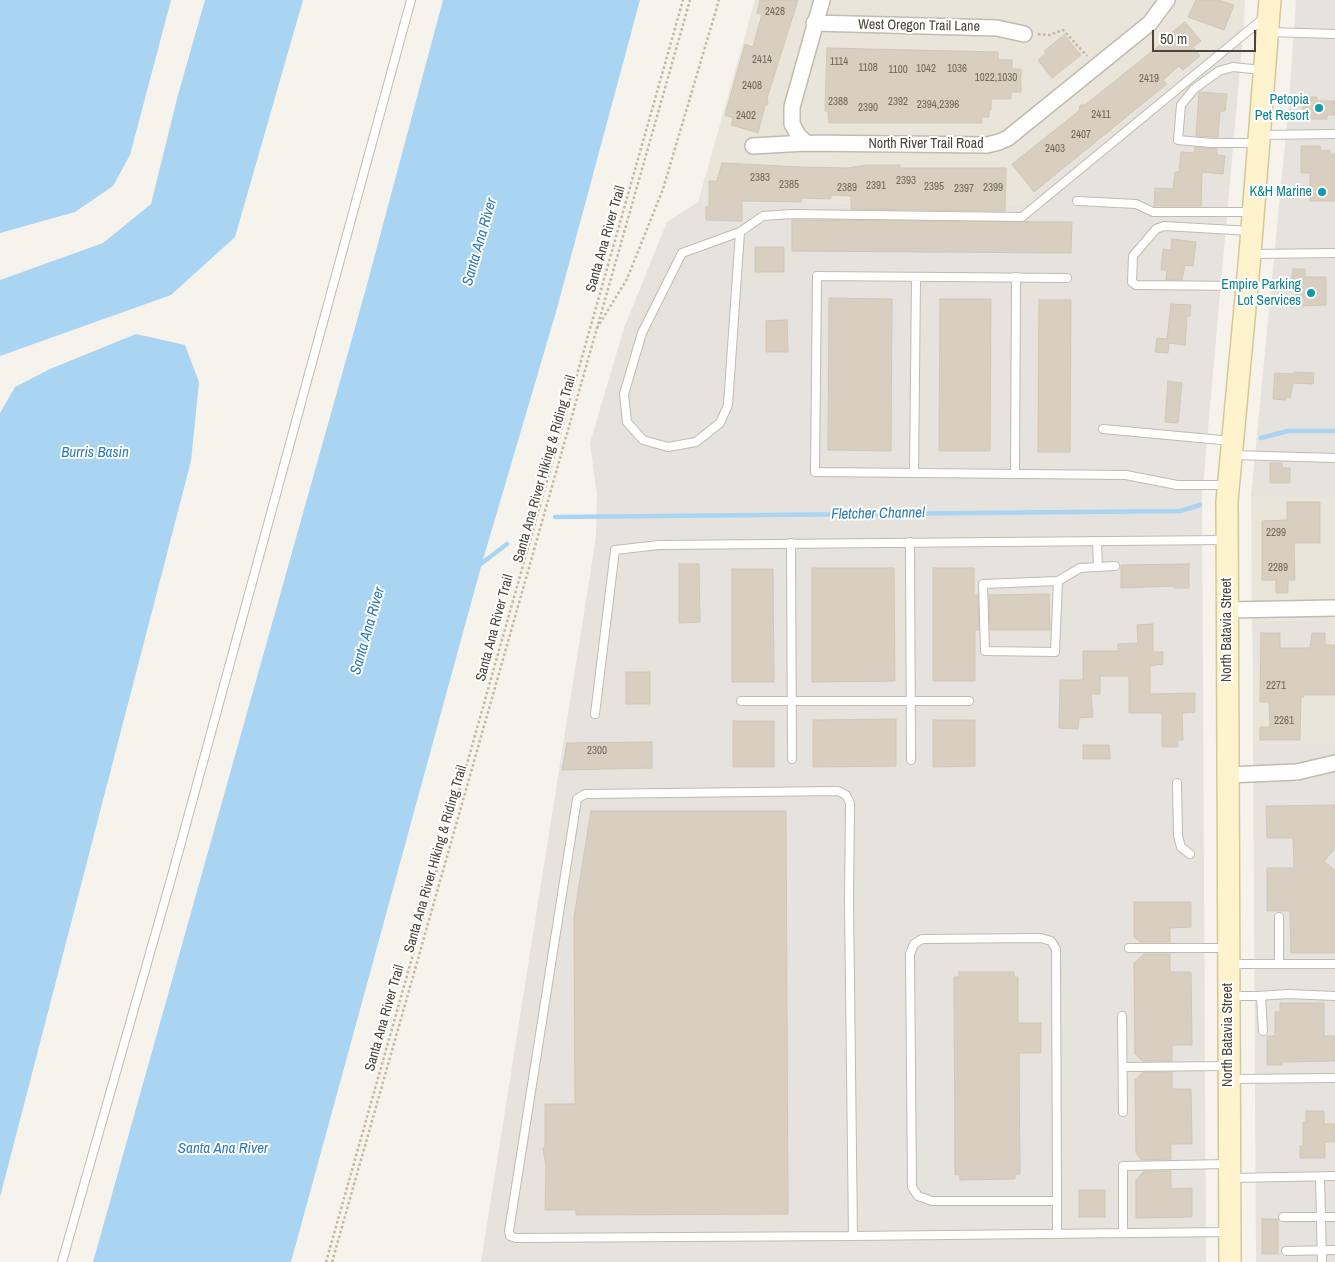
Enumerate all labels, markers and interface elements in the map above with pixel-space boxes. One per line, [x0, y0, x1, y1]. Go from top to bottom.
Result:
house number: 2428 [765, 5, 785, 19]
street label: West Oregon Trail Lane [858, 17, 980, 35]
scale bar [1155, 20, 1259, 52]
text: 50 m [1160, 28, 1187, 49]
house number: 2414 [752, 53, 772, 67]
house number: 1114 [830, 55, 848, 69]
house number: 1108 [858, 61, 878, 75]
house number: 1042 [916, 62, 936, 76]
house number: 1036 [947, 62, 967, 76]
house number: 1100 [888, 63, 908, 77]
house number: 1022,1030 [975, 71, 1017, 85]
house number: 2419 [1139, 72, 1159, 86]
house number: 2408 [742, 79, 762, 93]
place label: Petopia Pet Resort [1255, 92, 1309, 124]
house number: 2388 [828, 95, 848, 109]
house number: 2392 [888, 95, 908, 109]
house number: 2394,2396 [917, 98, 959, 112]
house number: 2390 [858, 101, 878, 115]
marker: Petopia Pet Resort [1313, 102, 1325, 114]
house number: 2411 [1091, 108, 1111, 122]
house number: 2402 [736, 109, 756, 123]
house number: 2407 [1071, 128, 1091, 142]
street label: North River Trail Road [868, 136, 984, 152]
house number: 2403 [1045, 142, 1065, 156]
house number: 2383 [750, 171, 770, 185]
house number: 2393 [896, 174, 916, 188]
house number: 2385 [779, 178, 799, 192]
house number: 2391 [866, 179, 886, 193]
house number: 2395 [924, 180, 944, 194]
house number: 2389 [837, 181, 857, 195]
house number: 2399 [983, 181, 1003, 195]
house number: 2397 [954, 182, 974, 196]
street label: Santa Ana River Trail [583, 184, 629, 294]
place label: K&H Marine [1249, 184, 1312, 200]
marker: K&H Marine [1316, 186, 1328, 198]
water label: Santa Ana River [459, 196, 501, 288]
place label: Empire Parking Lot Services [1221, 277, 1301, 310]
marker: Empire Parking Lot Services [1305, 287, 1317, 299]
street label: Santa Ana River Hiking & Riding Trail [510, 373, 580, 565]
water label: Burris Basin [61, 444, 129, 462]
water label: Fletcher Channel [831, 504, 925, 524]
house number: 2299 [1266, 526, 1286, 540]
house number: 2289 [1268, 561, 1288, 575]
street label: Santa Ana River Trail [473, 573, 517, 683]
street label: North Batavia Street [1219, 578, 1235, 682]
water label: Santa Ana River [347, 585, 389, 677]
house number: 2271 [1266, 679, 1286, 693]
house number: 2261 [1274, 714, 1294, 728]
house number: 2300 [587, 744, 607, 758]
street label: Santa Ana River Hiking & Riding Trail [401, 763, 471, 955]
street label: Santa Ana River Trail [362, 963, 408, 1073]
street label: North Batavia Street [1220, 983, 1236, 1087]
water label: Santa Ana River [178, 1140, 268, 1158]

